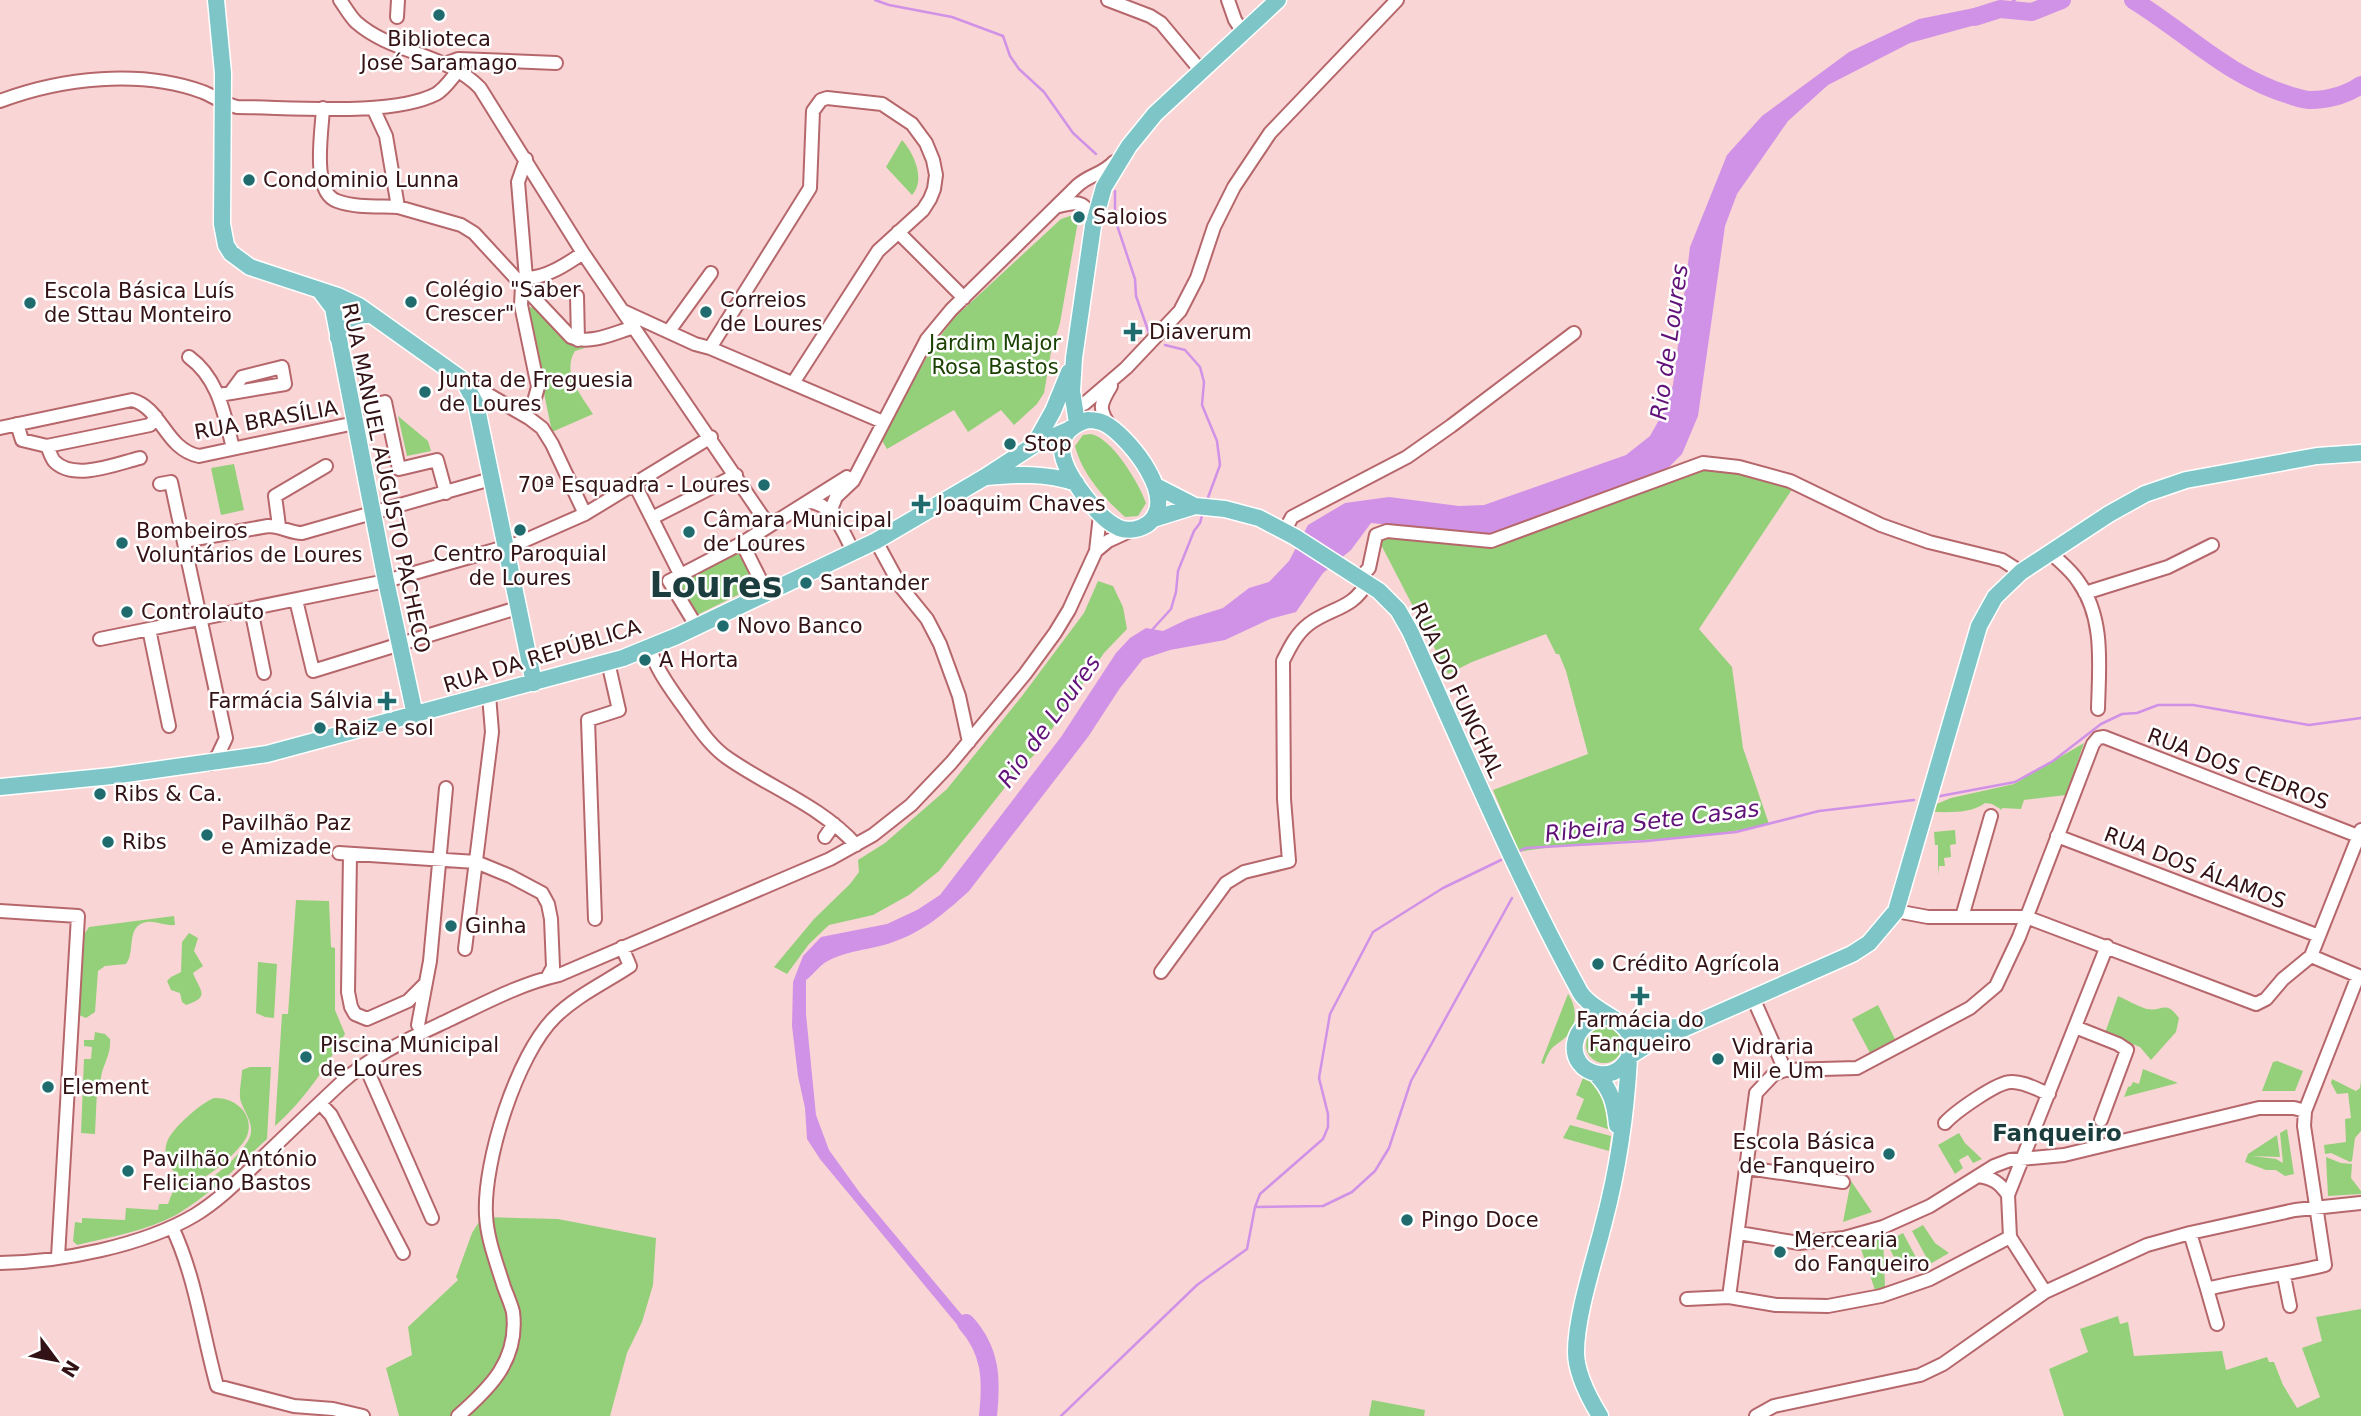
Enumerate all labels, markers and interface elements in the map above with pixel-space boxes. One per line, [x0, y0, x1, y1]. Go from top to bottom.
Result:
marker: Biblioteca José Saramago [431, 7, 447, 23]
place label: Biblioteca José Saramago [359, 27, 517, 75]
place label: Condominio Lunna [263, 168, 459, 192]
marker: Condominio Lunna [241, 172, 257, 188]
place label: Saloios [1093, 205, 1168, 229]
marker: Saloios [1071, 209, 1087, 225]
water label: Rio de Loures [1645, 263, 1693, 421]
place label: Colégio "Saber Crescer" [425, 278, 581, 326]
place label: Escola Básica Luís de Sttau Monteiro [44, 279, 235, 327]
place label: Correios de Loures [720, 288, 822, 336]
marker: Colégio "Saber Crescer" [403, 294, 419, 310]
marker: Escola Básica Luís de Sttau Monteiro [22, 295, 38, 311]
street label: RUA MANUEL AUGUSTO PACHECO [337, 301, 435, 655]
marker: Correios de Loures [698, 304, 714, 320]
place label: Diaverum [1149, 320, 1252, 344]
marker: Diaverum [1123, 322, 1143, 342]
park label: Jardim Major Rosa Bastos [927, 331, 1061, 379]
place label: Junta de Freguesia de Loures [437, 368, 633, 416]
marker: Junta de Freguesia de Loures [417, 384, 433, 400]
street label: RUA BRASÍLIA [192, 394, 340, 444]
place label: Stop [1024, 432, 1072, 456]
marker: Stop [1002, 436, 1018, 452]
place label: 70ª Esquadra - Loures [518, 473, 750, 497]
marker: 70ª Esquadra - Loures [756, 477, 772, 493]
place label: Joaquim Chaves [935, 492, 1106, 516]
marker: Joaquim Chaves [911, 494, 931, 514]
place label: Câmara Municipal de Loures [703, 508, 892, 556]
place label: Bombeiros Voluntários de Loures [136, 519, 363, 567]
marker: Centro Paroquial de Loures [512, 522, 528, 538]
marker: Câmara Municipal de Loures [681, 524, 697, 540]
marker: Bombeiros Voluntários de Loures [114, 535, 130, 551]
place label: Centro Paroquial de Loures [433, 542, 607, 590]
district label: Loures [649, 565, 783, 605]
place label: Santander [820, 571, 929, 595]
marker: Santander [798, 575, 814, 591]
street label: RUA DO FUNCHAL [1406, 599, 1508, 781]
place label: Controlauto [141, 600, 264, 624]
marker: Controlauto [119, 604, 135, 620]
street label: RUA DA REPÚBLICA [440, 613, 644, 697]
place label: Novo Banco [737, 614, 863, 638]
marker: Novo Banco [715, 618, 731, 634]
place label: A Horta [659, 648, 738, 672]
water label: Rio de Loures [992, 650, 1106, 792]
marker: A Horta [637, 652, 653, 668]
place label: Farmácia Sálvia [208, 689, 373, 713]
marker: Farmácia Sálvia [379, 693, 395, 709]
place label: Raiz e sol [334, 716, 434, 740]
marker: Raiz e sol [312, 720, 328, 736]
street label: RUA DOS CEDROS [2144, 723, 2332, 815]
place label: Ribs & Ca. [114, 782, 223, 806]
marker: Ribs & Ca. [92, 786, 108, 802]
water label: Ribeira Sete Casas [1543, 795, 1761, 847]
place label: Pavilhão Paz e Amizade [221, 811, 351, 859]
street label: RUA DOS ÁLAMOS [2101, 821, 2290, 914]
marker: Pavilhão Paz e Amizade [199, 827, 215, 843]
place label: Ribs [122, 830, 167, 854]
marker: Ribs [100, 834, 116, 850]
place label: Ginha [465, 914, 527, 938]
marker: Ginha [443, 918, 459, 934]
place label: Crédito Agrícola [1612, 952, 1780, 976]
marker: Crédito Agrícola [1590, 956, 1606, 972]
marker: Farmácia do Fanqueiro [1632, 988, 1648, 1004]
place label: Farmácia do Fanqueiro [1576, 1008, 1704, 1056]
place label: Piscina Municipal de Loures [320, 1033, 499, 1081]
place label: Vidraria Mil e Um [1732, 1035, 1824, 1083]
marker: Piscina Municipal de Loures [298, 1049, 314, 1065]
marker: Vidraria Mil e Um [1710, 1051, 1726, 1067]
place label: Element [62, 1075, 149, 1099]
marker: Element [40, 1079, 56, 1095]
district label: Fanqueiro [1992, 1120, 2122, 1146]
place label: Escola Básica de Fanqueiro [1733, 1130, 1875, 1178]
marker: Escola Básica de Fanqueiro [1881, 1146, 1897, 1162]
place label: Pavilhão António Feliciano Bastos [142, 1147, 317, 1195]
marker: Pavilhão António Feliciano Bastos [120, 1163, 136, 1179]
place label: Pingo Doce [1421, 1208, 1539, 1232]
marker: Pingo Doce [1399, 1212, 1415, 1228]
place label: Mercearia do Fanqueiro [1794, 1228, 1930, 1276]
marker: Mercearia do Fanqueiro [1772, 1244, 1788, 1260]
north arrow [21, 1325, 91, 1395]
text: N [57, 1356, 84, 1382]

